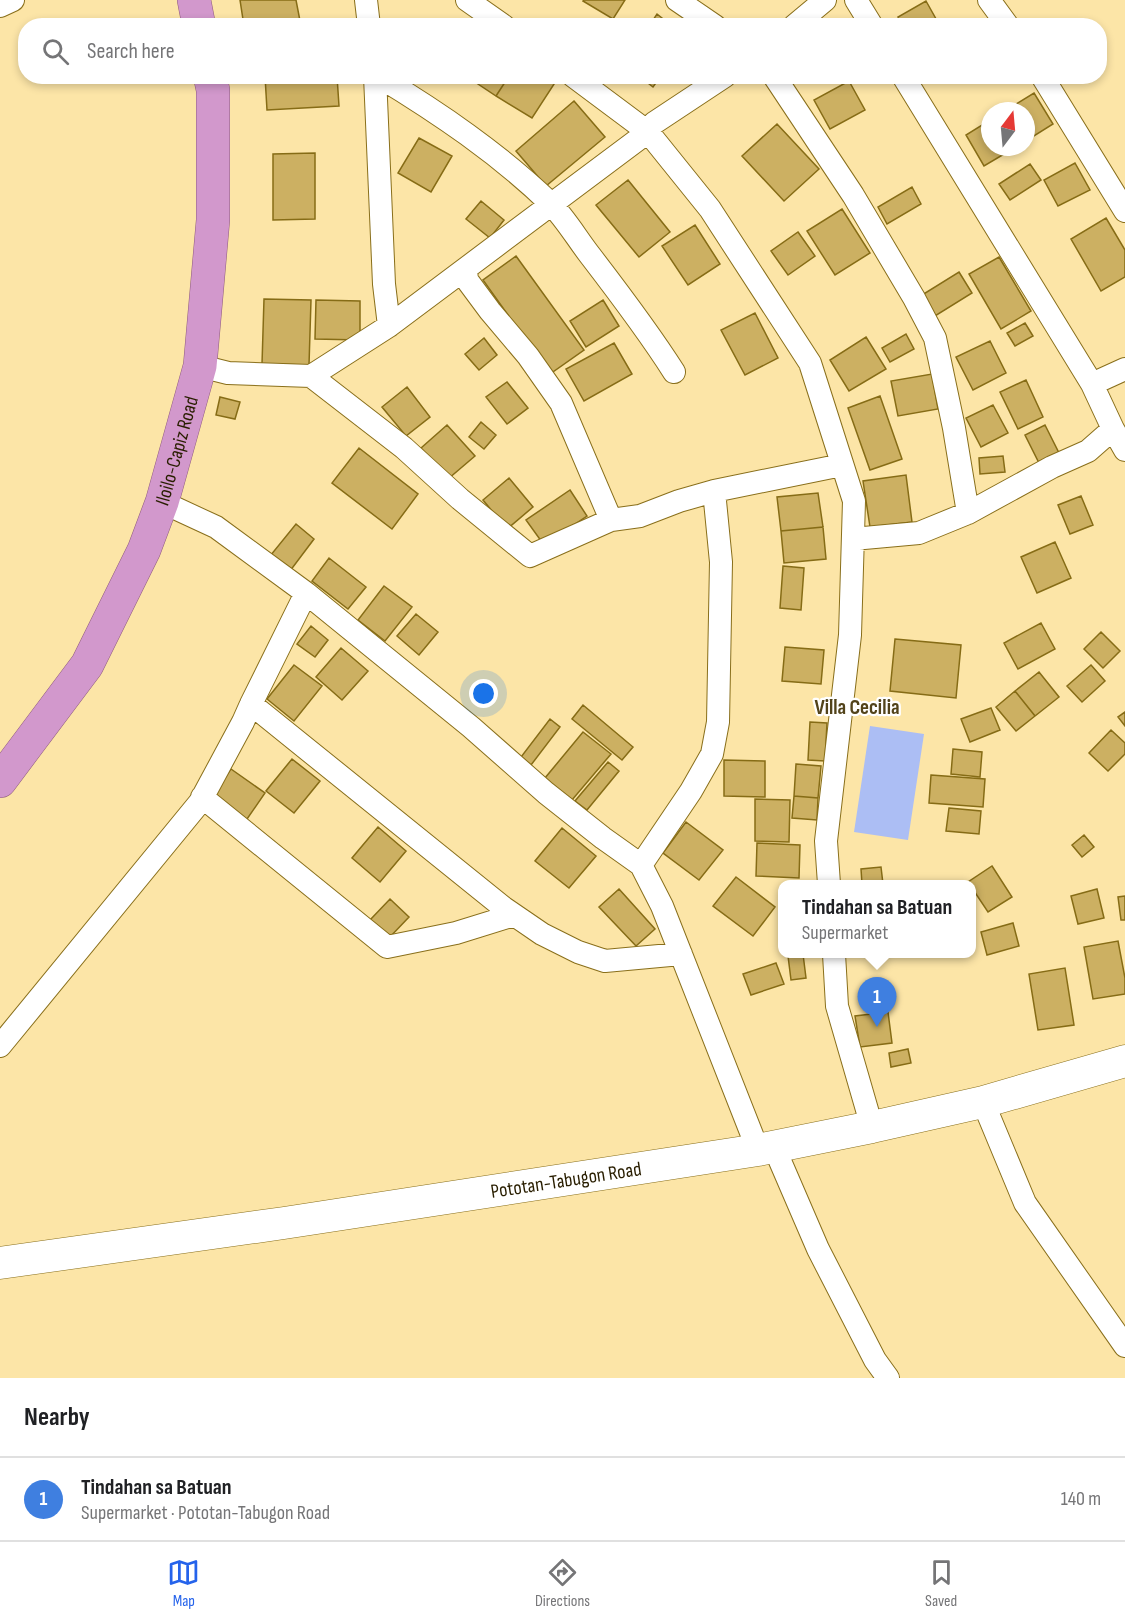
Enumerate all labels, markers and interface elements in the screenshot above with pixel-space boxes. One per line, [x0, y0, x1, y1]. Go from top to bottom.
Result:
search box [18, 18, 1107, 84]
icon: search [39, 35, 72, 68]
text: Search here [87, 38, 174, 65]
north arrow [981, 102, 1035, 156]
street label: Iloilo-Capiz Road [151, 394, 204, 509]
your location [469, 679, 498, 708]
district label: Villa Cecilia [814, 695, 900, 720]
popup [778, 880, 976, 958]
text: Tindahan sa Batuan [802, 894, 952, 921]
text: Supermarket [802, 921, 888, 945]
pin: 1 [858, 978, 896, 1027]
street label: Pototan-Tabugon Road [489, 1157, 643, 1204]
text: Nearby [24, 1402, 90, 1433]
text: Tindahan sa Batuan [81, 1474, 232, 1501]
text: 1 [40, 1487, 47, 1511]
text: 140 m [1061, 1487, 1101, 1511]
text: Supermarket · Pototan-Tabugon Road [81, 1501, 330, 1525]
tab: Map [167, 1556, 200, 1611]
tab: Directions [535, 1556, 590, 1611]
tab: Saved [925, 1556, 958, 1611]

